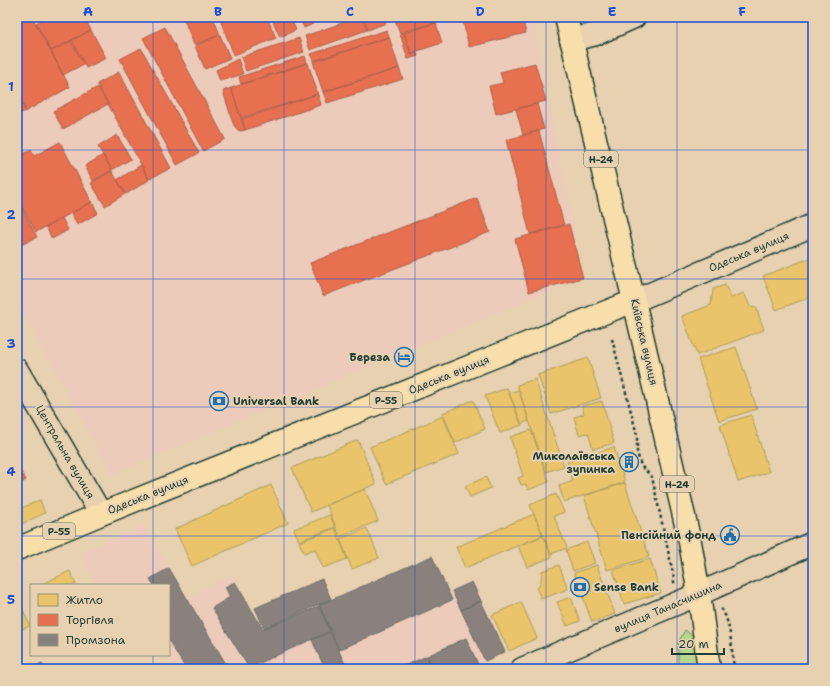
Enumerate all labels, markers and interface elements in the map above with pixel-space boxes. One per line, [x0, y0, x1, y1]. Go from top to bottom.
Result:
text: A [83, 3, 93, 20]
text: B [214, 3, 222, 20]
text: C [346, 3, 354, 20]
text: D [475, 3, 485, 20]
text: E [608, 3, 617, 20]
text: F [738, 3, 746, 20]
text: 1 [8, 78, 14, 95]
road number: Н-24 [584, 151, 618, 167]
text: 2 [6, 206, 16, 223]
street label: Одеська вулиця [707, 228, 791, 276]
street label: Київська вулиця [627, 297, 661, 387]
text: 3 [6, 335, 16, 352]
hotel icon: Береза [393, 346, 415, 368]
place label: Береза [349, 350, 390, 365]
street label: Одеська вулиця [406, 352, 492, 398]
bank icon: Universal Bank [208, 390, 230, 412]
road number: Р-55 [370, 392, 402, 408]
place label: Universal Bank [233, 394, 319, 409]
street label: Центральна вулиця [32, 402, 98, 502]
place label: Миколаївська зупинка [533, 449, 615, 477]
building icon: Миколаївська зупинка [618, 451, 640, 473]
text: 4 [6, 463, 16, 480]
street label: Одеська вулиця [105, 472, 191, 518]
road number: Н-24 [660, 476, 694, 492]
road number: Р-55 [43, 523, 75, 539]
public building icon: Пенсійний фонд [719, 524, 741, 546]
place label: Пенсійний фонд [621, 528, 716, 543]
bank icon: Sense Bank [569, 576, 591, 598]
street label: вулиця Танасчишина [612, 577, 724, 637]
place label: Sense Bank [594, 580, 659, 595]
legend [30, 584, 170, 656]
text: 5 [7, 591, 15, 608]
text: Житло [66, 592, 103, 608]
text: Торгівля [66, 612, 114, 628]
scale bar [672, 630, 724, 656]
text: Промзона [66, 632, 126, 648]
text: 20 m [678, 636, 709, 652]

